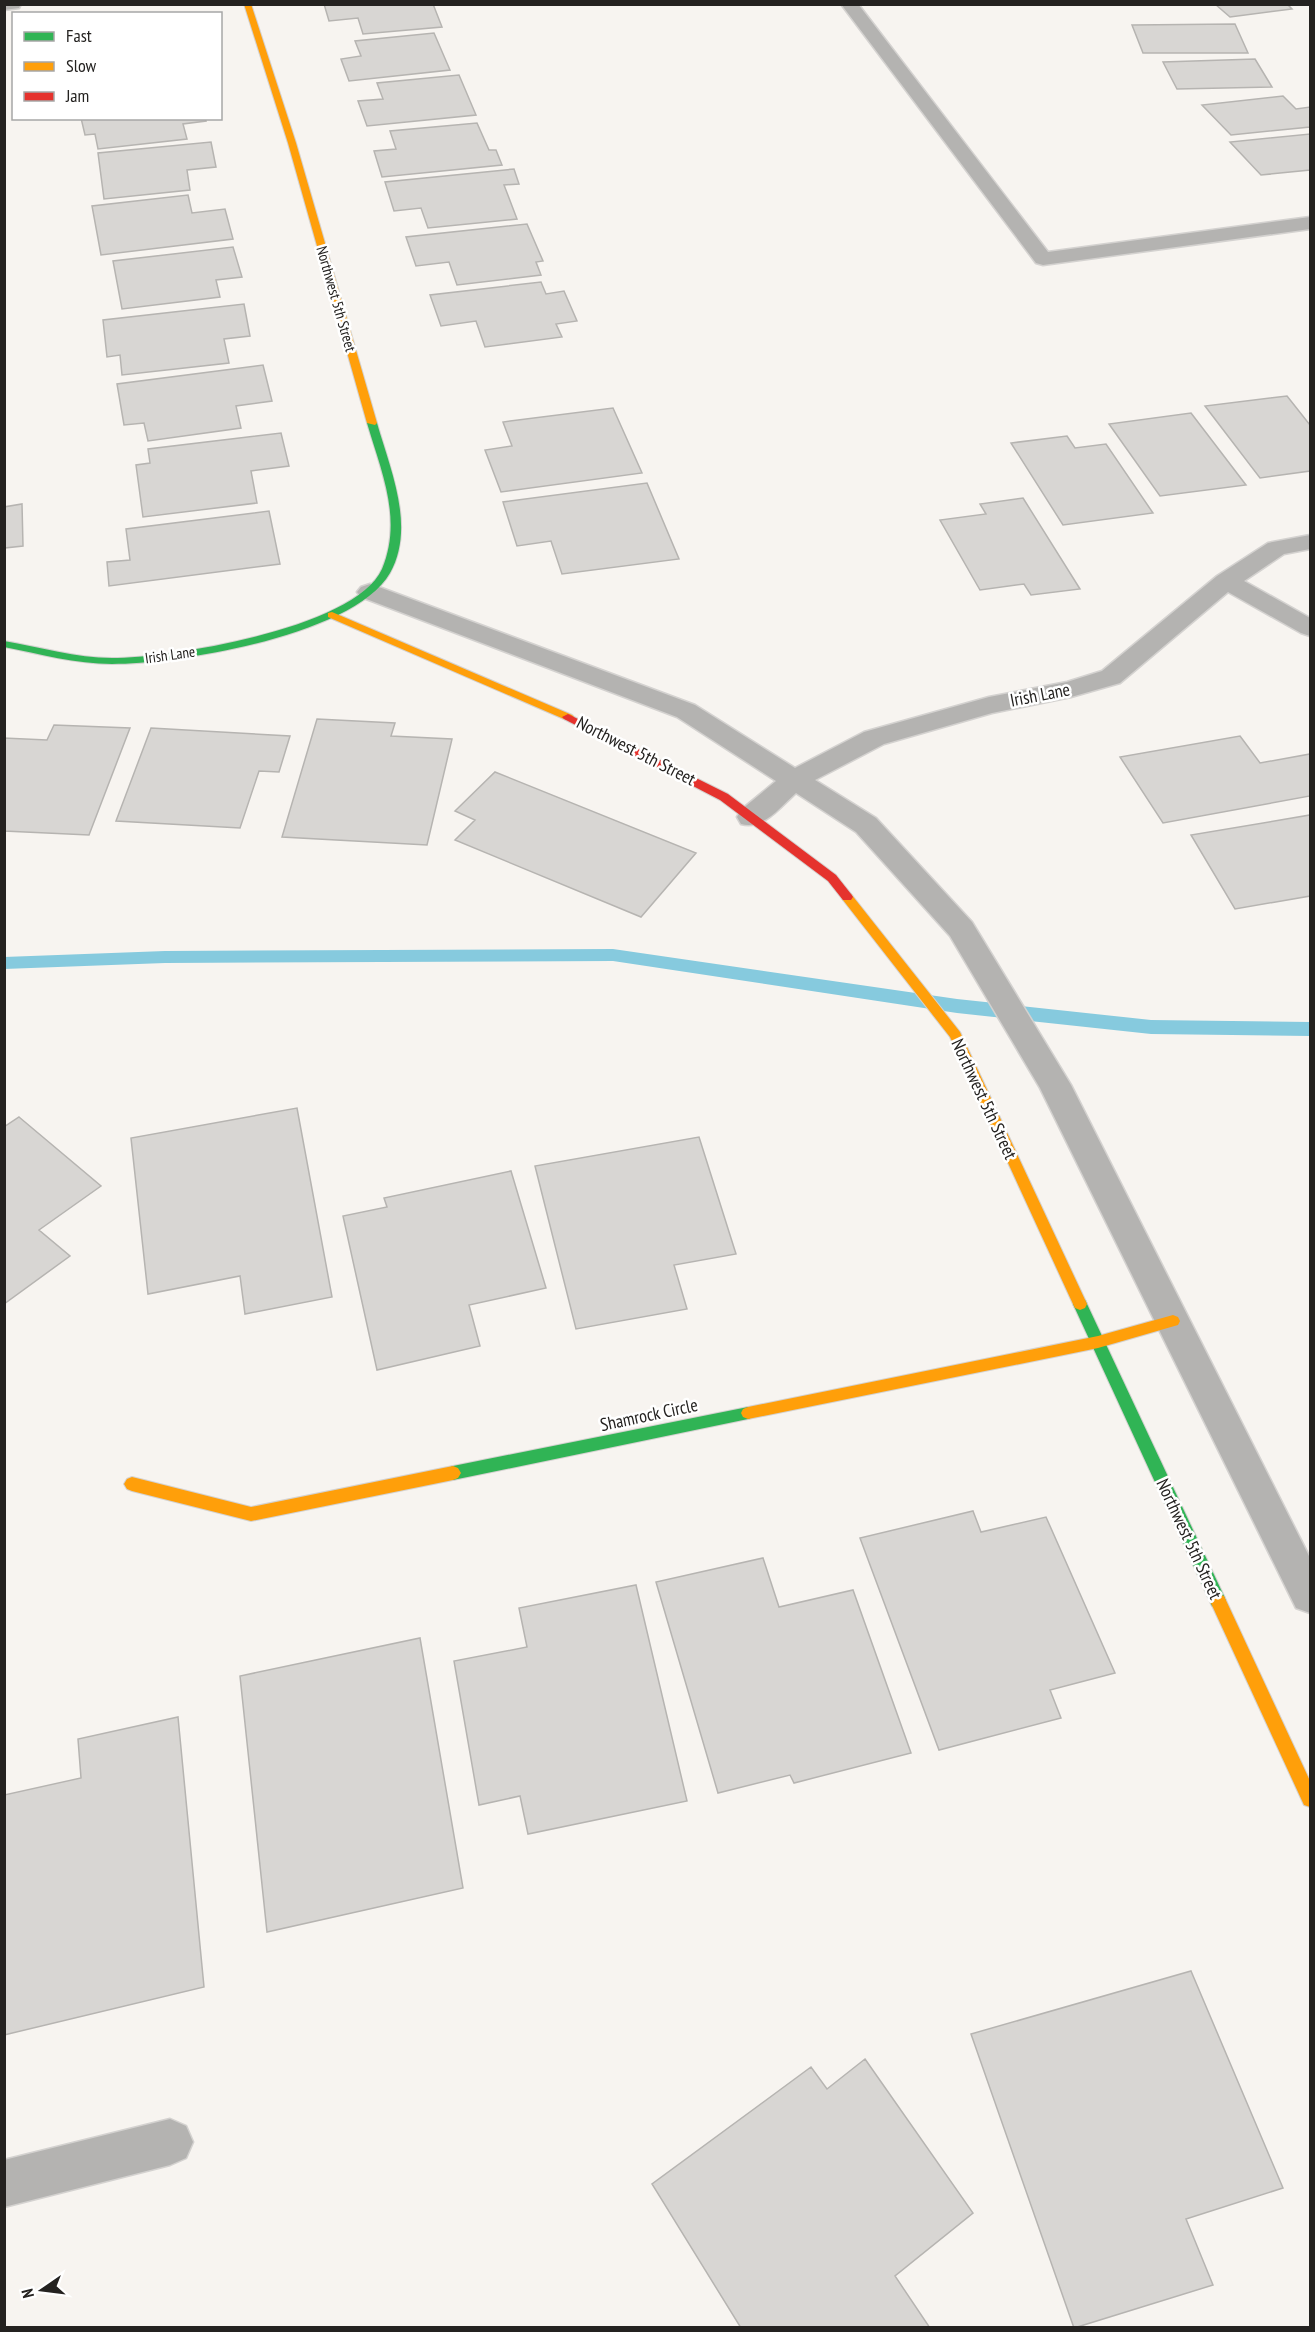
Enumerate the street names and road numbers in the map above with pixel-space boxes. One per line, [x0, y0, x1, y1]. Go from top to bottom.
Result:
street label: Northwest 5th Street [312, 244, 361, 354]
street label: Irish Lane [144, 642, 196, 667]
street label: Irish Lane [1008, 677, 1072, 712]
street label: Northwest 5th Street [573, 711, 700, 790]
street label: Northwest 5th Street [946, 1035, 1022, 1163]
street label: Shamrock Circle [598, 1393, 700, 1436]
street label: Northwest 5th Street [1151, 1475, 1227, 1603]

